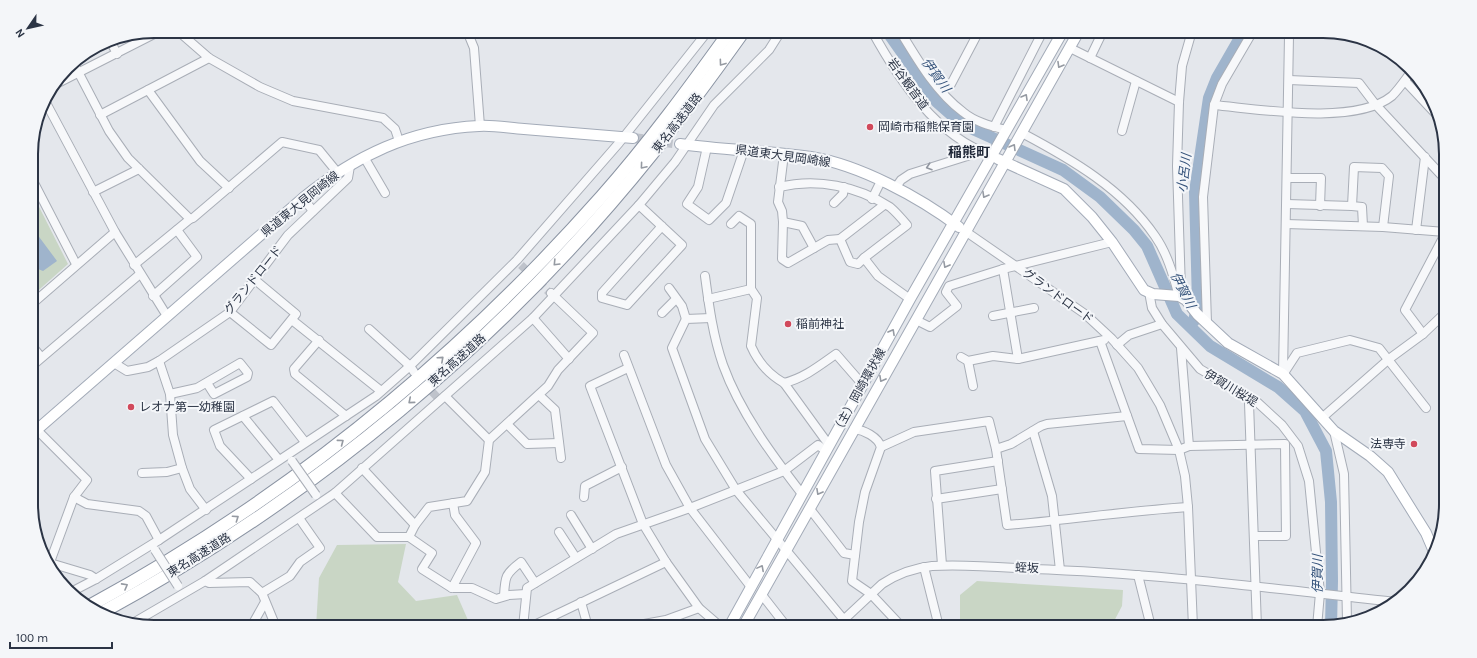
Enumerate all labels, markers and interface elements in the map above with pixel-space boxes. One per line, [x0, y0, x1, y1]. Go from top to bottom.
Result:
north arrow [8, 8, 48, 48]
text: N [13, 26, 28, 40]
water label: 伊賀川 [918, 55, 955, 97]
street label: 岩谷観音道 [885, 56, 931, 112]
one-way arrow [719, 58, 726, 65]
one-way arrow [1058, 61, 1065, 68]
street label: 東名高速道路 [649, 90, 705, 156]
one-way arrow [1021, 94, 1028, 101]
place label: 岡崎市稲熊保育園 [878, 120, 974, 134]
marker: 岡崎市稲熊保育園 [865, 122, 875, 132]
street label: 県道東大見岡崎線 [734, 142, 832, 170]
district label: 稲熊町 [948, 144, 990, 161]
one-way arrow [1008, 144, 1016, 151]
water label: 小呂川 [1174, 151, 1194, 193]
one-way arrow [640, 161, 647, 169]
one-way arrow [926, 163, 933, 171]
street label: 県道東大見岡崎線 [258, 168, 342, 240]
one-way arrow [983, 191, 990, 199]
street label: グランドロード [221, 243, 285, 317]
one-way arrow [554, 258, 561, 266]
one-way arrow [944, 261, 951, 269]
street label: グランドロード [1020, 266, 1096, 326]
water label: 伊賀川 [1167, 269, 1199, 313]
place label: 稲前神社 [796, 317, 844, 331]
marker: 稲前神社 [783, 319, 793, 329]
one-way arrow [887, 329, 894, 336]
street label: 東名高速道路 [426, 331, 488, 389]
street label: （主）岡崎環状線 [830, 346, 888, 436]
one-way arrow [436, 356, 444, 363]
street label: 伊賀川桜堤 [1202, 367, 1260, 409]
one-way arrow [880, 374, 887, 382]
one-way arrow [409, 396, 416, 403]
place label: レオナ第一幼稚園 [139, 400, 235, 414]
marker: レオナ第一幼稚園 [126, 402, 136, 412]
place label: 法専寺 [1370, 437, 1406, 451]
marker: 法専寺 [1409, 439, 1419, 449]
one-way arrow [336, 440, 343, 447]
one-way arrow [816, 488, 824, 495]
one-way arrow [231, 516, 238, 523]
street label: 東名高速道路 [165, 530, 233, 580]
water label: 伊賀川 [1310, 553, 1325, 594]
street label: 蛭坂 [1015, 561, 1039, 575]
one-way arrow [757, 565, 764, 572]
one-way arrow [121, 584, 128, 591]
scale bar [10, 624, 112, 650]
text: 100 m [16, 631, 48, 645]

